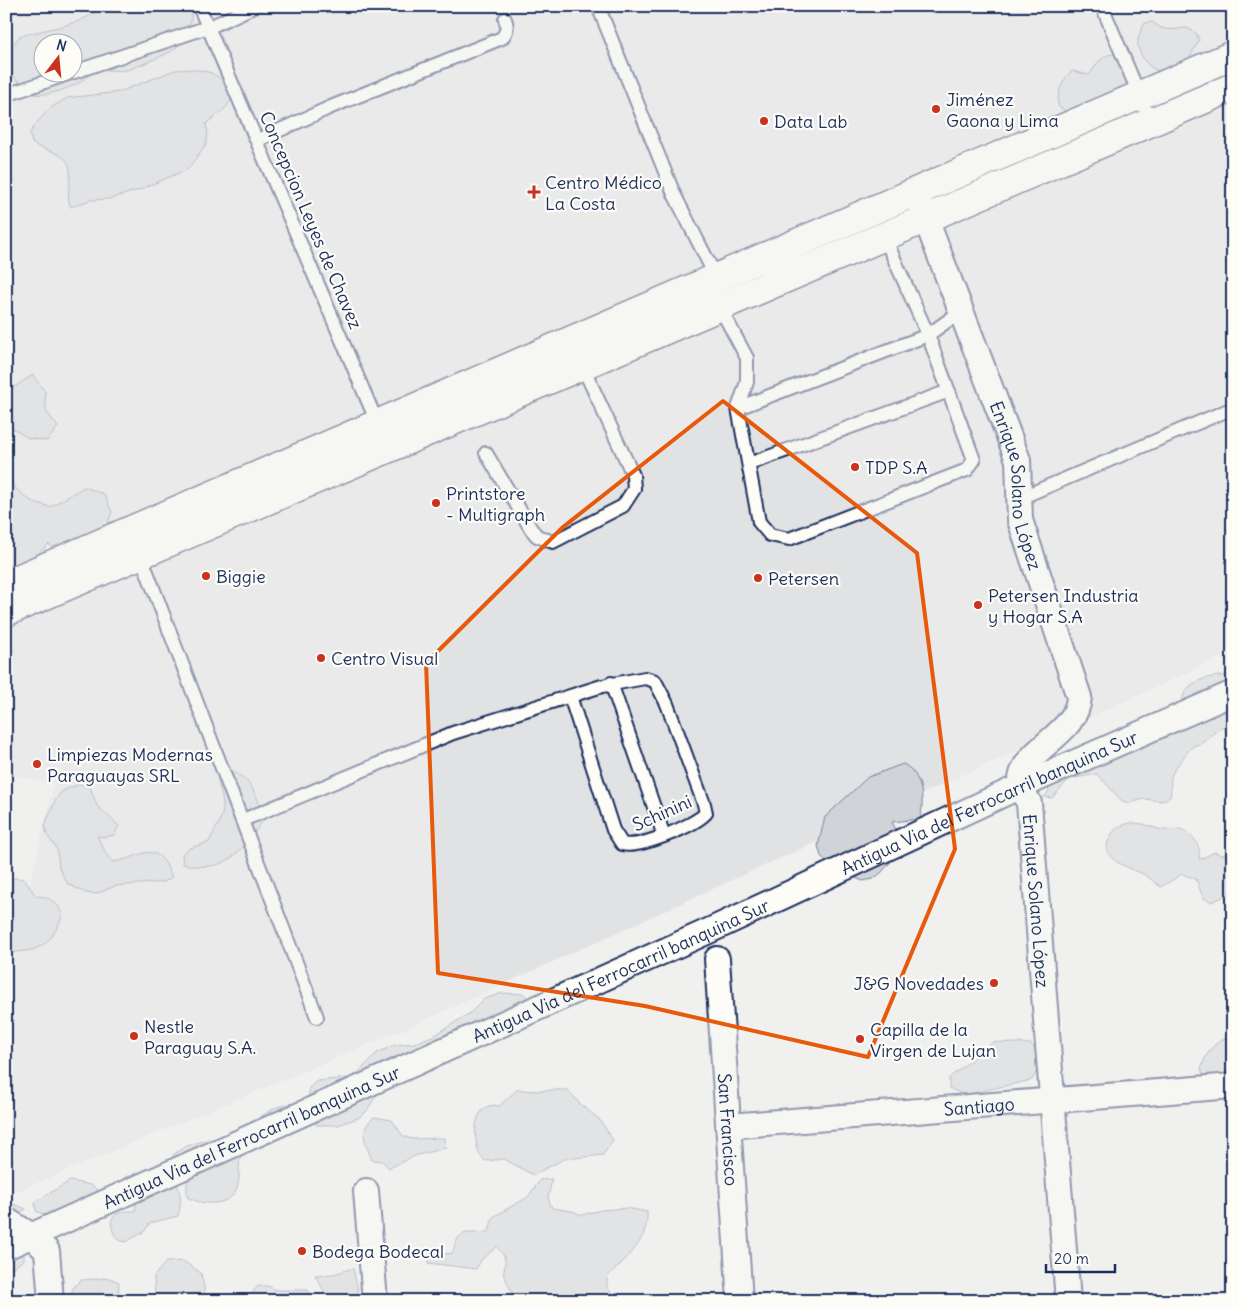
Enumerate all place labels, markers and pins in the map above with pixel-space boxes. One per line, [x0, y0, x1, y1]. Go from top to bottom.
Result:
place label: Jiménez Gaona y Lima [946, 88, 1059, 132]
marker: Jiménez Gaona y Lima [930, 103, 942, 115]
place label: Data Lab [774, 110, 848, 133]
marker: Data Lab [758, 115, 770, 127]
place label: Centro Médico La Costa [545, 171, 662, 215]
marker: Centro Médico La Costa [527, 185, 541, 199]
place label: TDP S.A [865, 456, 928, 479]
marker: TDP S.A [849, 461, 861, 473]
place label: Printstore - Multigraph [446, 482, 545, 526]
marker: Printstore - Multigraph [430, 497, 442, 509]
place label: Biggie [216, 565, 266, 588]
place label: Petersen [768, 567, 839, 590]
marker: Biggie [200, 570, 212, 582]
marker: Petersen [752, 572, 764, 584]
place label: Petersen Industria y Hogar S.A [988, 584, 1139, 628]
marker: Petersen Industria y Hogar S.A [972, 599, 984, 611]
place label: Centro Visual [331, 647, 438, 670]
marker: Centro Visual [315, 652, 327, 664]
place label: Limpiezas Modernas Paraguayas SRL [47, 743, 213, 787]
marker: Limpiezas Modernas Paraguayas SRL [31, 758, 43, 770]
place label: J&G Novedades [854, 972, 984, 995]
marker: J&G Novedades [988, 977, 1000, 989]
place label: Nestle Paraguay S.A. [144, 1015, 256, 1059]
place label: Capilla de la Virgen de Lujan [870, 1018, 996, 1062]
marker: Nestle Paraguay S.A. [128, 1030, 140, 1042]
marker: Capilla de la Virgen de Lujan [854, 1033, 866, 1045]
place label: Bodega Bodecal [312, 1240, 444, 1263]
marker: Bodega Bodecal [296, 1245, 308, 1257]

